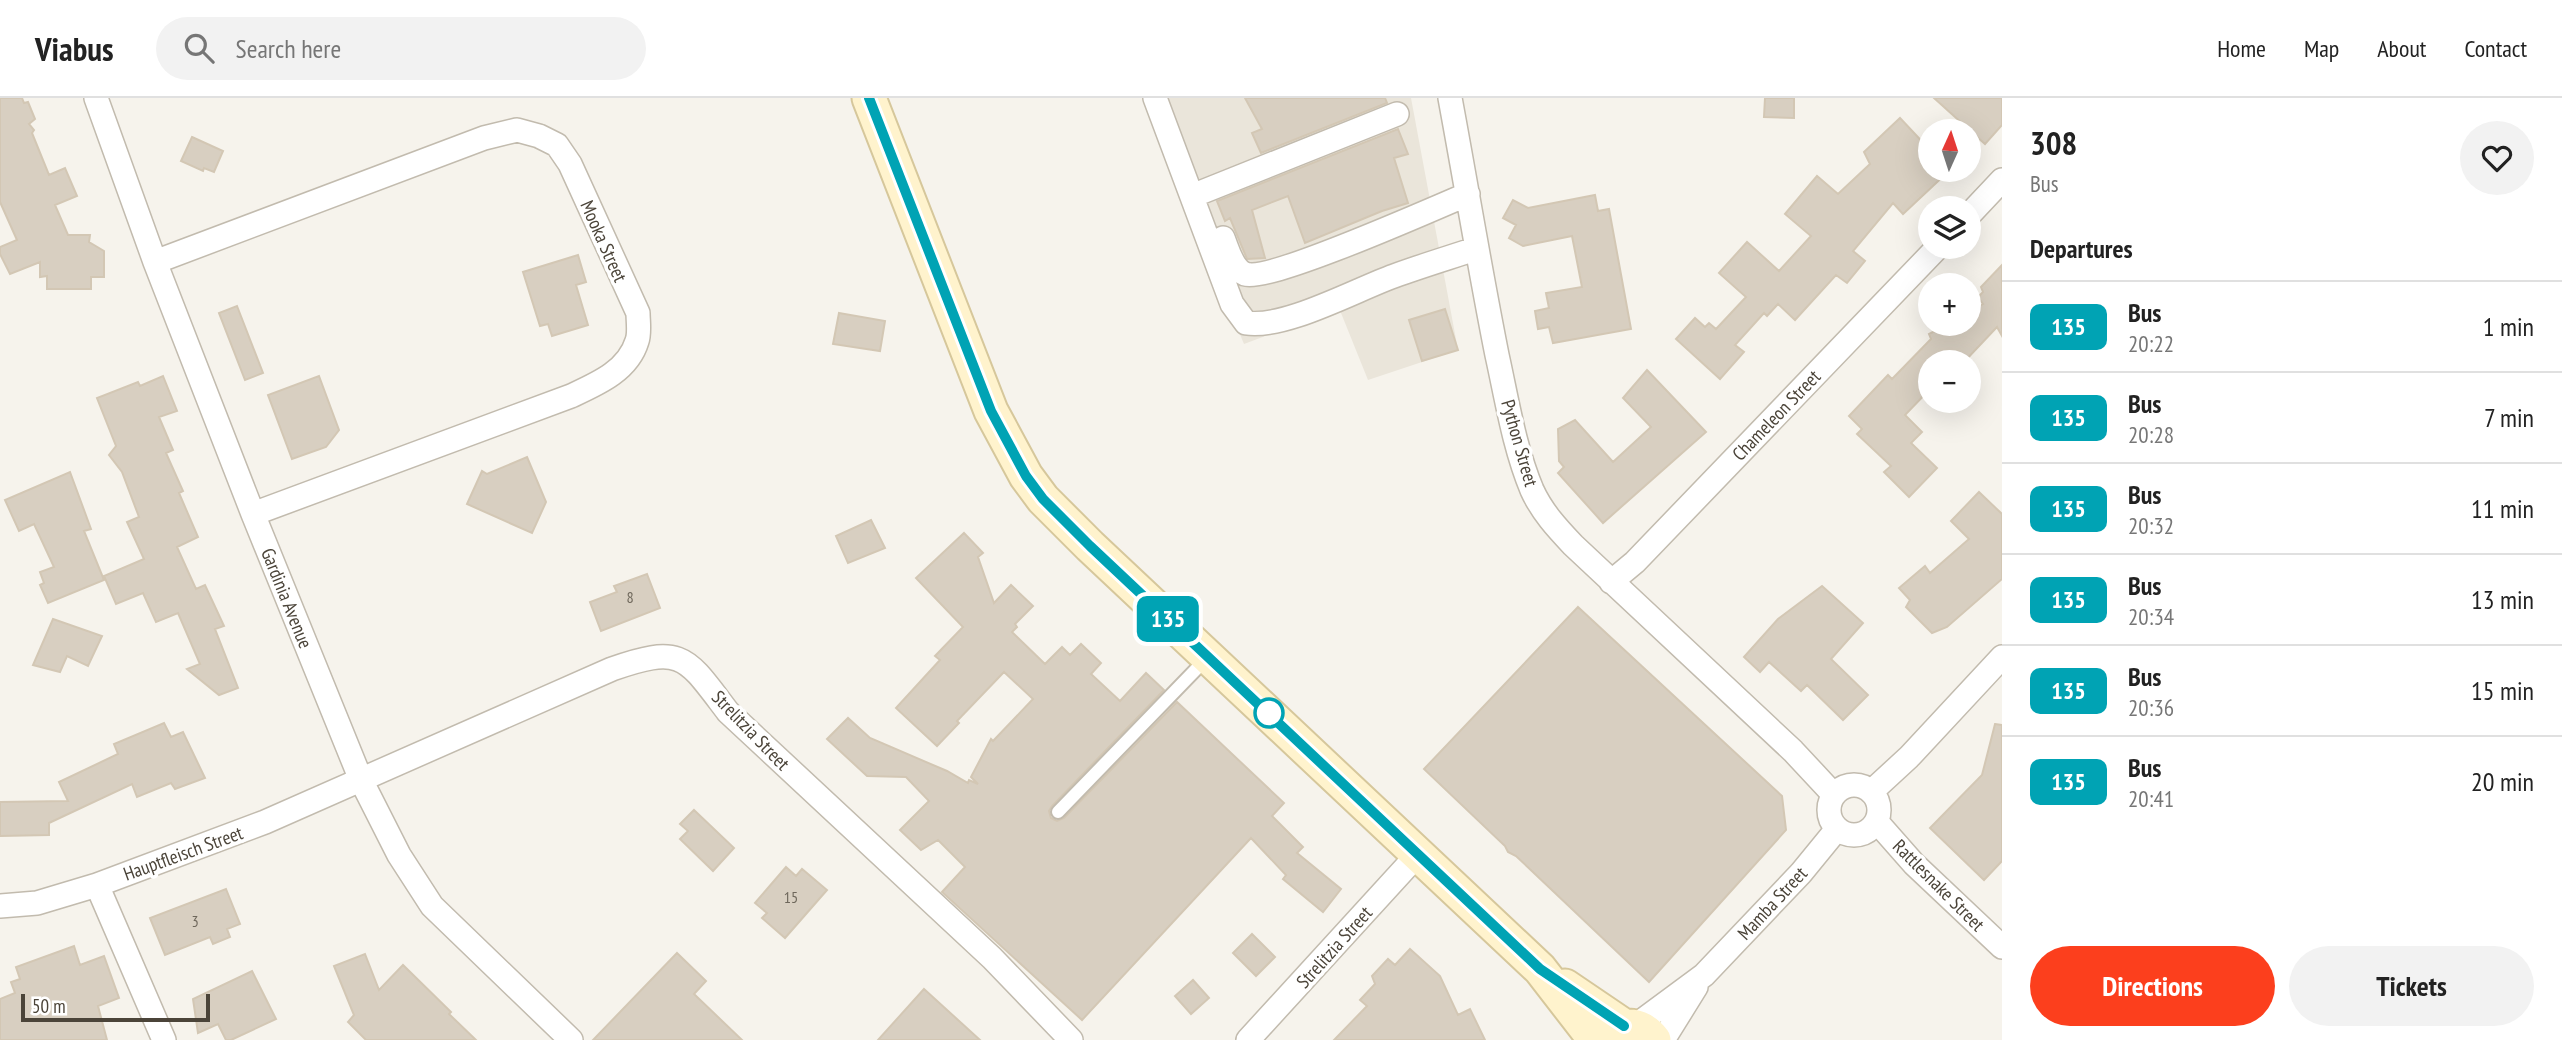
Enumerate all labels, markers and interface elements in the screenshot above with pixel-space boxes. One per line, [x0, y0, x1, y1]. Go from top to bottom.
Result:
search box [156, 17, 646, 80]
text: Viabus [35, 27, 114, 70]
icon: search [180, 29, 218, 67]
text: Search here [236, 32, 341, 65]
text: Home [2217, 33, 2266, 64]
text: Map [2304, 33, 2339, 64]
text: About [2377, 33, 2426, 64]
text: Contact [2464, 33, 2527, 64]
north arrow [1918, 119, 1981, 182]
map controls [1918, 119, 1981, 413]
text: 308 [2030, 121, 2077, 164]
button: heart [2460, 121, 2534, 195]
text: Bus [2030, 169, 2059, 198]
street label: Mooka Street [575, 196, 633, 286]
button: layers [1918, 196, 1981, 259]
text: Departures [2030, 232, 2133, 265]
button: + [1918, 273, 1981, 336]
text: Bus [2128, 296, 2161, 329]
text: 1 min [2483, 310, 2534, 343]
text: 135 [2051, 311, 2086, 342]
text: 20:22 [2128, 329, 2174, 358]
button: − [1918, 350, 1981, 413]
street label: Chameleon Street [1727, 364, 1826, 465]
text: Bus [2128, 387, 2161, 420]
street label: Python Street [1496, 397, 1544, 490]
text: 7 min [2484, 401, 2534, 434]
text: 135 [2051, 402, 2086, 433]
text: 20:28 [2128, 420, 2174, 449]
text: Bus [2128, 478, 2161, 511]
text: 11 min [2471, 492, 2534, 525]
text: 135 [2051, 493, 2086, 524]
text: 20:32 [2128, 511, 2174, 540]
street label: Gardinia Avenue [256, 544, 318, 652]
text: Bus [2128, 569, 2161, 602]
text: 13 min [2471, 583, 2534, 616]
text: 135 [2051, 584, 2086, 615]
house number: 8 [626, 587, 634, 607]
line badge: 135 [1128, 596, 1208, 642]
text: 20:34 [2128, 602, 2174, 631]
text: 135 [1151, 603, 1185, 634]
text: Bus [2128, 660, 2161, 693]
text: 15 min [2471, 674, 2534, 707]
text: 135 [2051, 675, 2086, 706]
street label: Strelitzia Street [707, 685, 796, 776]
text: 20:36 [2128, 693, 2174, 722]
unlabelled marker [1254, 698, 1284, 728]
text: Bus [2128, 751, 2161, 784]
text: 20 min [2471, 765, 2534, 798]
text: 135 [2051, 766, 2086, 797]
text: 20:41 [2128, 784, 2174, 813]
street label: Hauptfleisch Street [120, 820, 247, 886]
street label: Rattlesnake Street [1888, 834, 1991, 937]
street label: Mamba Street [1732, 861, 1812, 945]
house number: 15 [784, 887, 798, 907]
street label: Strelitzia Street [1291, 900, 1378, 993]
house number: 3 [191, 911, 199, 931]
button: Directions [2030, 946, 2275, 1026]
button: Tickets [2289, 946, 2534, 1026]
scale bar [21, 991, 210, 1023]
text: 50 m [32, 994, 66, 1018]

